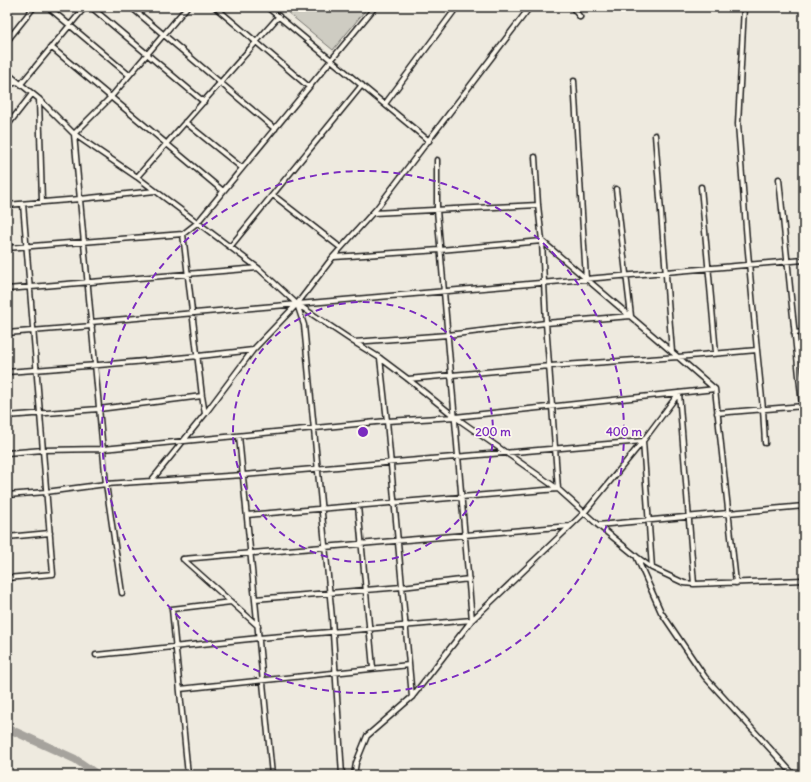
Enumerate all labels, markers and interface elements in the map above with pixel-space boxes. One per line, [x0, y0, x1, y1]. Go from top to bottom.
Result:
text: 200 m [475, 424, 511, 439]
text: 400 m [606, 424, 643, 439]
centre of rings [356, 425, 370, 439]

